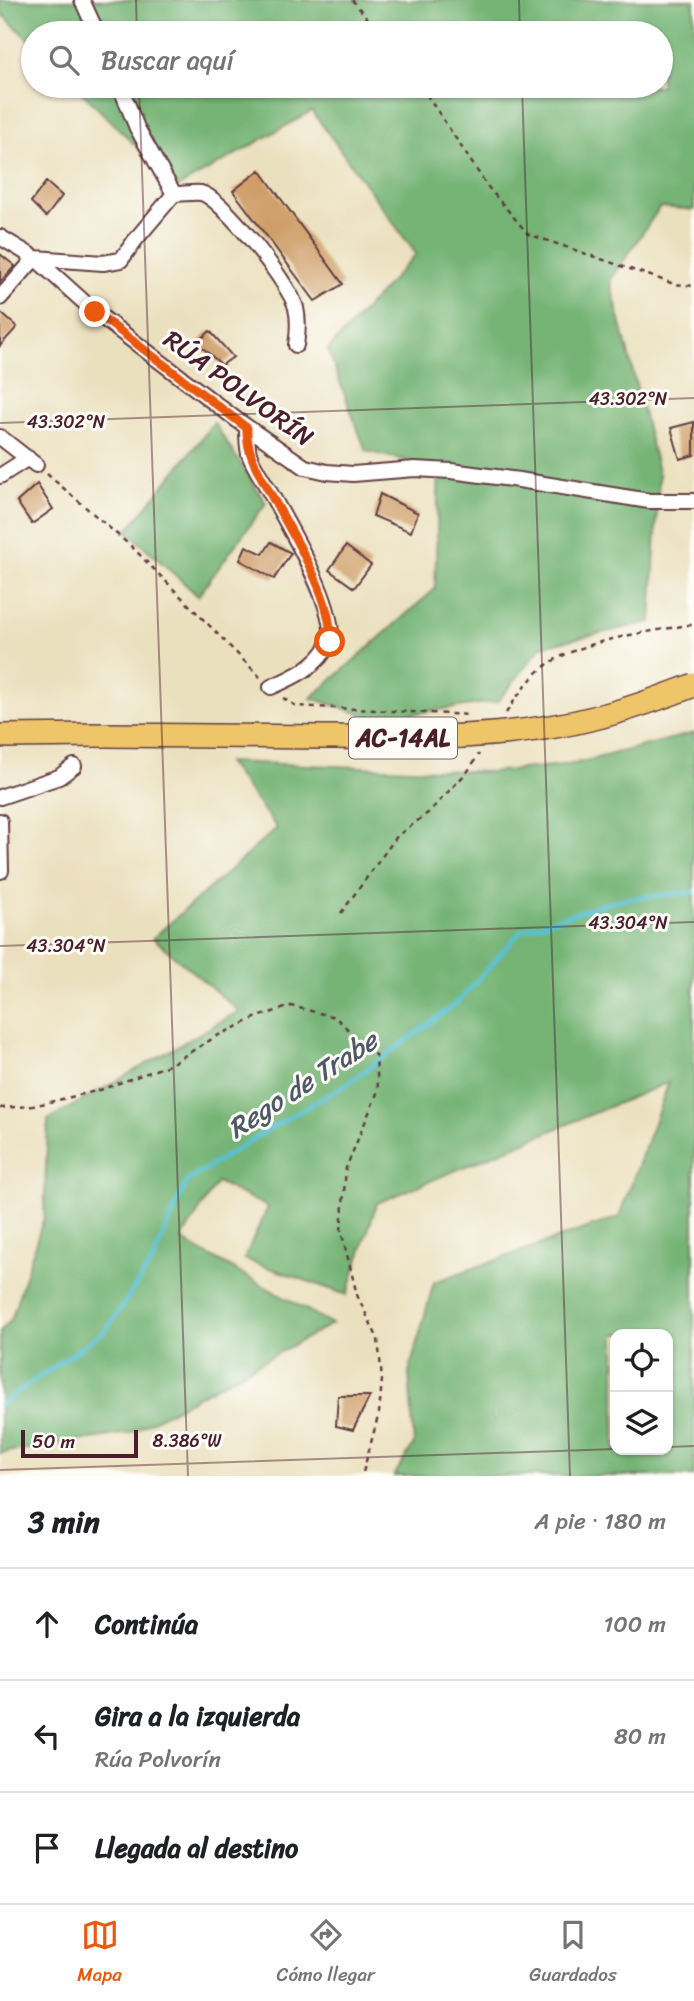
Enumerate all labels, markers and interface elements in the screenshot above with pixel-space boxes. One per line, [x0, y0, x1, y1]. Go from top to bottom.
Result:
search box [21, 21, 673, 98]
text: Buscar aquí [101, 37, 234, 83]
icon: search [45, 41, 83, 79]
route end [79, 296, 110, 327]
street label: RÚA POLVORÍN [154, 317, 324, 459]
text: 43.302°N [589, 383, 668, 415]
text: 43.302°N [27, 406, 106, 438]
route start [314, 626, 345, 657]
road number: AC-14AL [349, 718, 457, 758]
text: 43.304°N [588, 907, 668, 939]
text: 43.304°N [26, 930, 106, 962]
water label: Rego de Trabe [217, 1016, 390, 1152]
map controls [610, 1329, 673, 1455]
button: locate [610, 1329, 673, 1392]
button: layers [610, 1392, 673, 1455]
text: 50 m [32, 1425, 75, 1458]
text: 8.386°W [153, 1425, 223, 1457]
scale bar [21, 1427, 138, 1459]
text: 3 min [28, 1495, 100, 1549]
text: A pie · 180 m [535, 1501, 666, 1542]
text: Continúa [95, 1601, 198, 1647]
text: 100 m [603, 1604, 666, 1645]
icon: ahead [28, 1605, 66, 1643]
text: Gira a la izquierda [95, 1693, 300, 1739]
text: 80 m [614, 1716, 666, 1757]
icon: left [28, 1717, 66, 1755]
text: Rúa Polvorín [95, 1739, 221, 1780]
text: Llegada al destino [95, 1825, 298, 1871]
icon: arrive [28, 1829, 66, 1867]
tab: Mapa [77, 1916, 122, 1991]
tab: Cómo llegar [277, 1916, 375, 1991]
tab: Guardados [529, 1916, 617, 1991]

